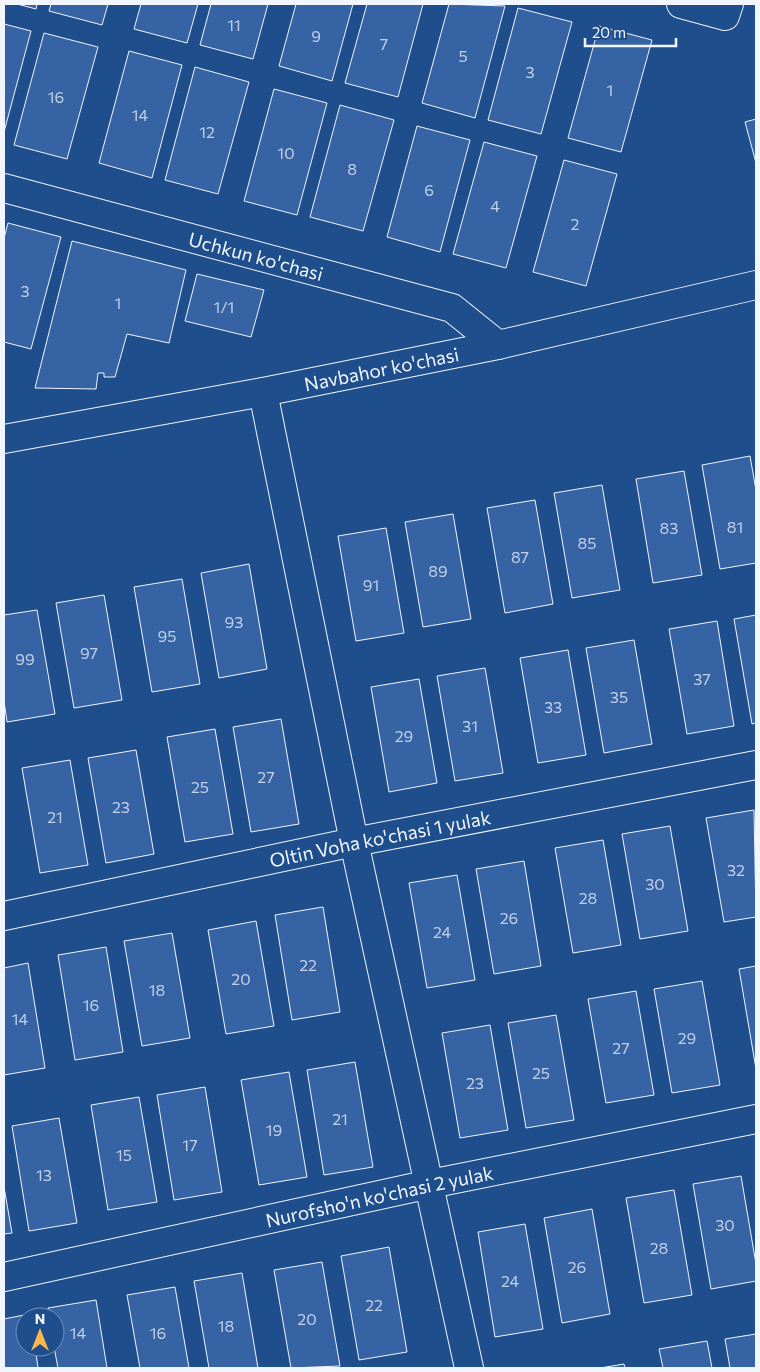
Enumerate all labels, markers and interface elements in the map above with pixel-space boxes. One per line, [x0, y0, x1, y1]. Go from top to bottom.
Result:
house number: 11 [227, 15, 241, 34]
scale bar [585, 15, 676, 47]
text: 20 m [592, 23, 626, 41]
house number: 9 [311, 26, 321, 45]
house number: 7 [380, 34, 388, 53]
house number: 5 [458, 46, 468, 65]
house number: 3 [525, 62, 535, 81]
house number: 1 [607, 80, 613, 99]
house number: 16 [48, 87, 64, 106]
house number: 14 [132, 105, 149, 124]
house number: 12 [199, 122, 215, 141]
house number: 10 [277, 143, 295, 162]
house number: 8 [347, 159, 357, 178]
house number: 6 [424, 180, 434, 199]
house number: 4 [490, 196, 500, 215]
house number: 2 [571, 214, 580, 233]
street label: Uchkun ko'chasi [186, 227, 326, 285]
house number: 3 [20, 281, 30, 300]
house number: 1 [115, 293, 121, 312]
house number: 1/1 [214, 297, 234, 316]
street label: Navbahor ko'chasi [302, 342, 461, 395]
house number: 81 [727, 517, 743, 536]
house number: 83 [660, 518, 678, 537]
house number: 85 [578, 533, 596, 552]
house number: 87 [511, 547, 529, 566]
house number: 89 [428, 561, 448, 580]
house number: 91 [363, 575, 379, 594]
house number: 93 [225, 612, 243, 631]
house number: 95 [158, 626, 176, 645]
house number: 97 [80, 643, 98, 662]
house number: 99 [15, 649, 35, 668]
house number: 37 [693, 669, 711, 688]
house number: 35 [610, 687, 628, 706]
house number: 33 [544, 697, 562, 716]
house number: 31 [462, 716, 478, 735]
house number: 29 [395, 726, 413, 745]
house number: 27 [257, 767, 275, 786]
house number: 25 [191, 777, 209, 796]
house number: 23 [112, 797, 130, 816]
street label: Oltin Voha ko'chasi 1 yulak [267, 805, 492, 871]
house number: 21 [47, 807, 63, 826]
house number: 32 [727, 860, 745, 879]
house number: 30 [645, 874, 665, 893]
house number: 28 [579, 888, 597, 907]
house number: 26 [500, 908, 518, 927]
house number: 24 [433, 922, 451, 941]
house number: 22 [299, 955, 317, 974]
house number: 20 [231, 969, 251, 988]
house number: 18 [149, 980, 165, 999]
house number: 16 [83, 995, 99, 1014]
house number: 14 [12, 1009, 29, 1028]
house number: 29 [678, 1028, 696, 1047]
house number: 27 [612, 1038, 630, 1057]
house number: 25 [532, 1063, 550, 1082]
house number: 23 [466, 1073, 484, 1092]
house number: 21 [332, 1109, 348, 1128]
house number: 19 [266, 1120, 282, 1139]
house number: 17 [182, 1135, 198, 1154]
house number: 15 [116, 1145, 132, 1164]
street label: Nurofsho'n ko'chasi 2 yulak [263, 1160, 495, 1231]
house number: 13 [36, 1165, 52, 1184]
house number: 30 [715, 1215, 735, 1234]
house number: 28 [650, 1238, 668, 1257]
house number: 26 [568, 1257, 586, 1276]
house number: 24 [501, 1271, 519, 1290]
house number: 22 [365, 1295, 383, 1314]
north arrow [15, 1307, 65, 1357]
house number: 20 [297, 1309, 317, 1328]
text: N [35, 1310, 45, 1327]
house number: 18 [218, 1316, 234, 1335]
house number: 14 [70, 1323, 87, 1342]
house number: 16 [150, 1323, 166, 1342]

